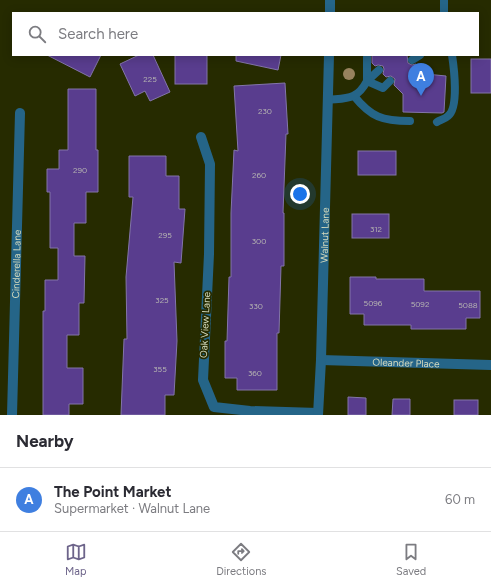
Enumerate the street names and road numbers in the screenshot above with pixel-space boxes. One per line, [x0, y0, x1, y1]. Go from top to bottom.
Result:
street label: Walnut Lane [317, 207, 332, 263]
street label: Cinderella Lane [9, 229, 23, 299]
street label: Oak View Lane [197, 291, 213, 359]
street label: Oleander Place [372, 355, 440, 370]

